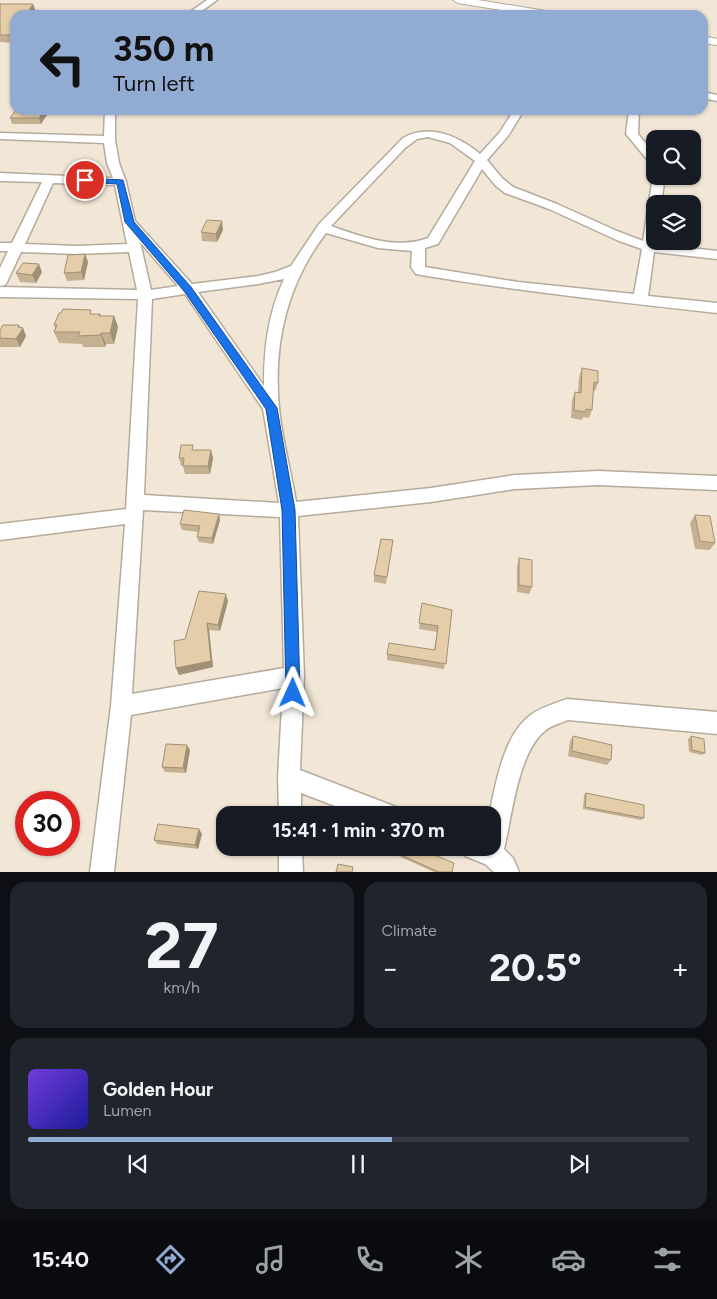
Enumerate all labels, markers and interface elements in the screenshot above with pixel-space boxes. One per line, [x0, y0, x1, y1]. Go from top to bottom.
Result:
text: 350 m [113, 28, 214, 70]
icon: left [30, 30, 95, 95]
text: Turn left [113, 70, 195, 97]
map controls [646, 130, 701, 250]
button: search [646, 130, 701, 185]
pin [64, 159, 106, 201]
icon: arrive [71, 166, 99, 194]
button: layers [646, 195, 701, 250]
position arrow [266, 666, 318, 718]
speed limit sign: 30 [15, 791, 80, 856]
text: 15:41 · 1 min · 370 m [272, 819, 445, 842]
text: 27 [145, 906, 219, 984]
text: Climate [382, 921, 437, 940]
text: 20.5° [489, 945, 582, 991]
text: − [382, 951, 399, 985]
text: + [672, 951, 689, 985]
text: km/h [163, 978, 200, 997]
text: Golden Hour [103, 1078, 213, 1101]
text: Lumen [103, 1101, 152, 1120]
icon: previous [124, 1150, 152, 1178]
icon: pause [344, 1150, 372, 1178]
icon: next [565, 1150, 593, 1178]
icon: directions [153, 1242, 188, 1277]
icon: music [253, 1242, 288, 1277]
icon: phone [352, 1242, 387, 1277]
icon: climate [451, 1242, 486, 1277]
icon: car [551, 1242, 586, 1277]
icon: filters [650, 1242, 685, 1277]
text: 15:40 [32, 1246, 89, 1273]

